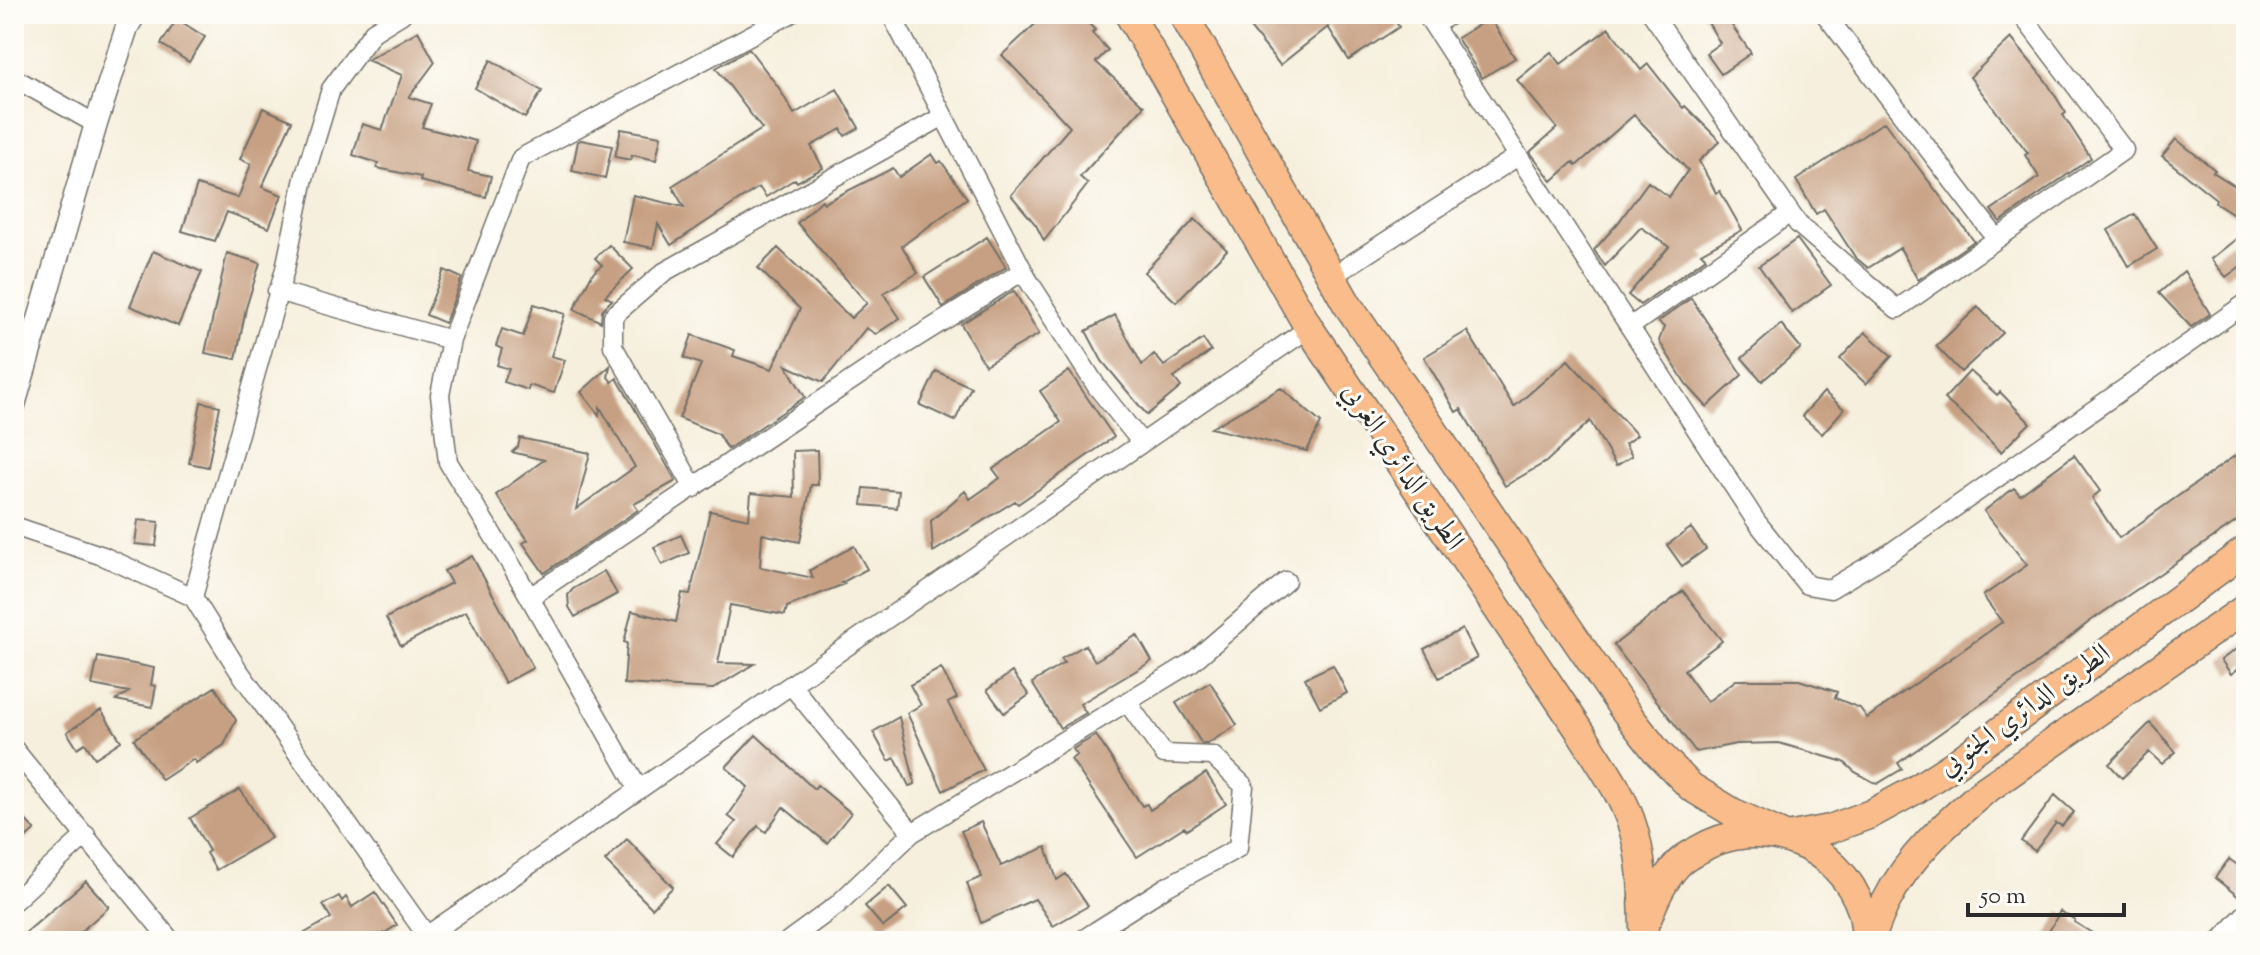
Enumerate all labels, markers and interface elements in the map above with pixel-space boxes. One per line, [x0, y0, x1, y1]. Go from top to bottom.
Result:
street label: الطريق الدائري الغربي [1331, 375, 1473, 559]
street label: الطريق الدائري الجنوبي [1931, 635, 2119, 787]
scale bar [1968, 867, 2124, 917]
text: 50 m [1978, 880, 2026, 914]

